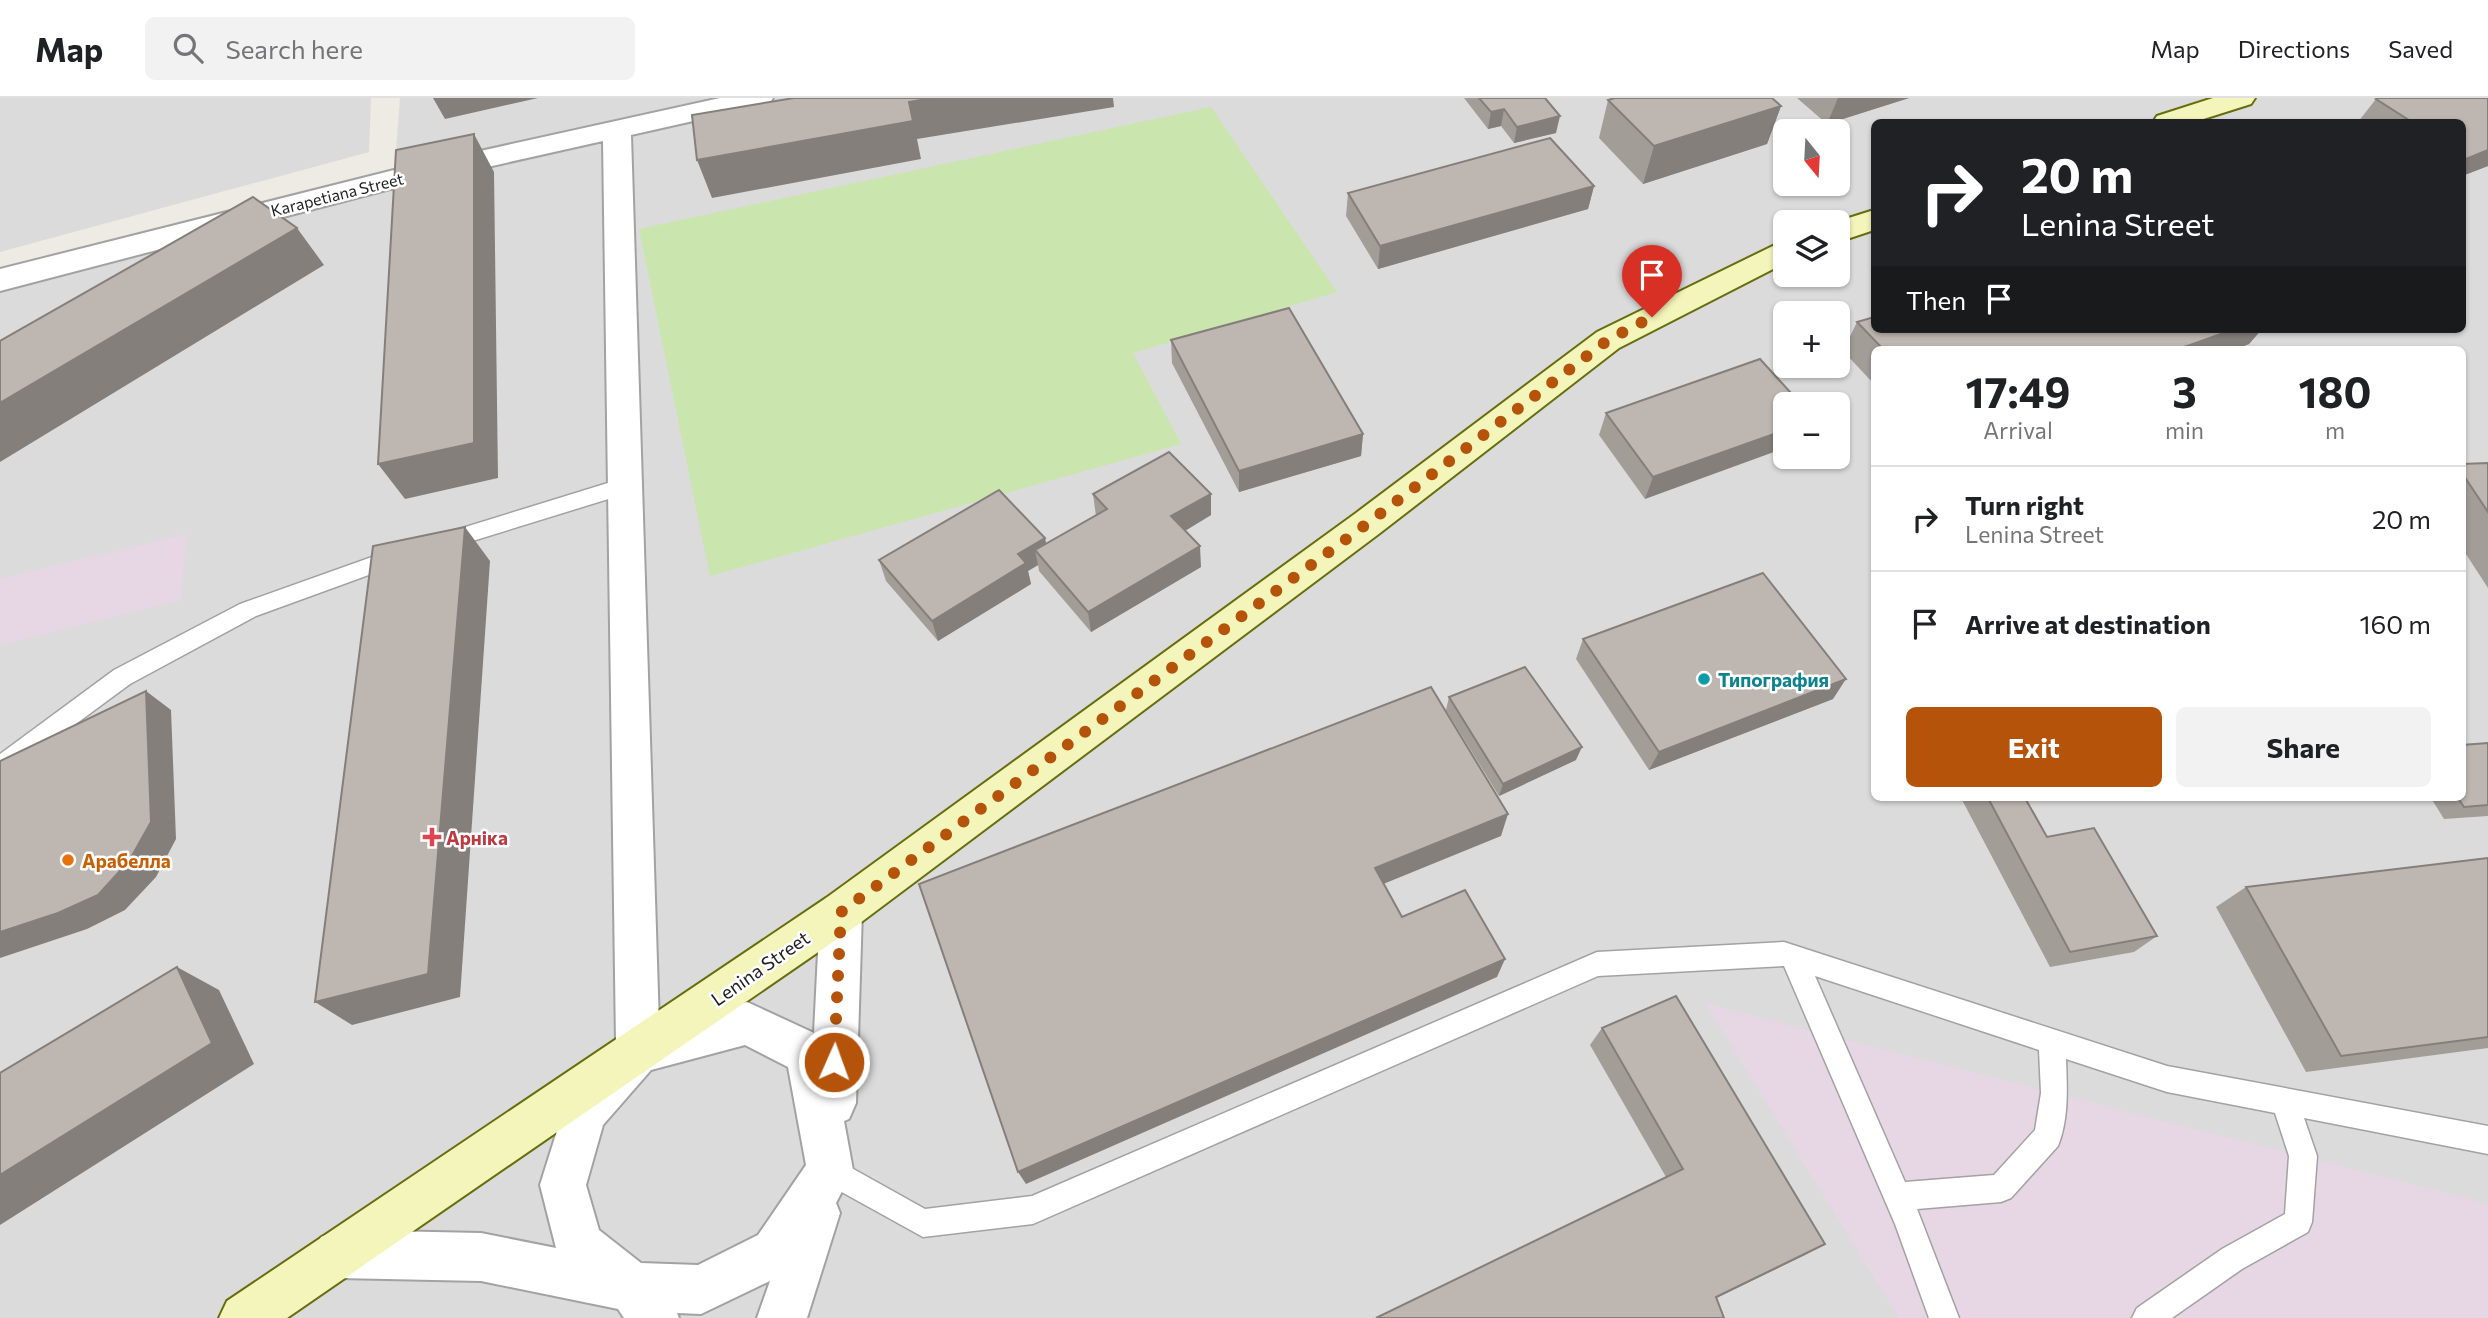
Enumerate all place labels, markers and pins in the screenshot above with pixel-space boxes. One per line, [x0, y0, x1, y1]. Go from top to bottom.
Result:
pin [1622, 245, 1682, 317]
place label: Типография [1718, 668, 1829, 691]
marker: Типография [1696, 671, 1712, 687]
place label: Арніка [446, 826, 508, 849]
marker: Арніка [424, 829, 440, 845]
place label: Арабелла [82, 849, 171, 872]
marker: Арабелла [60, 852, 76, 868]

